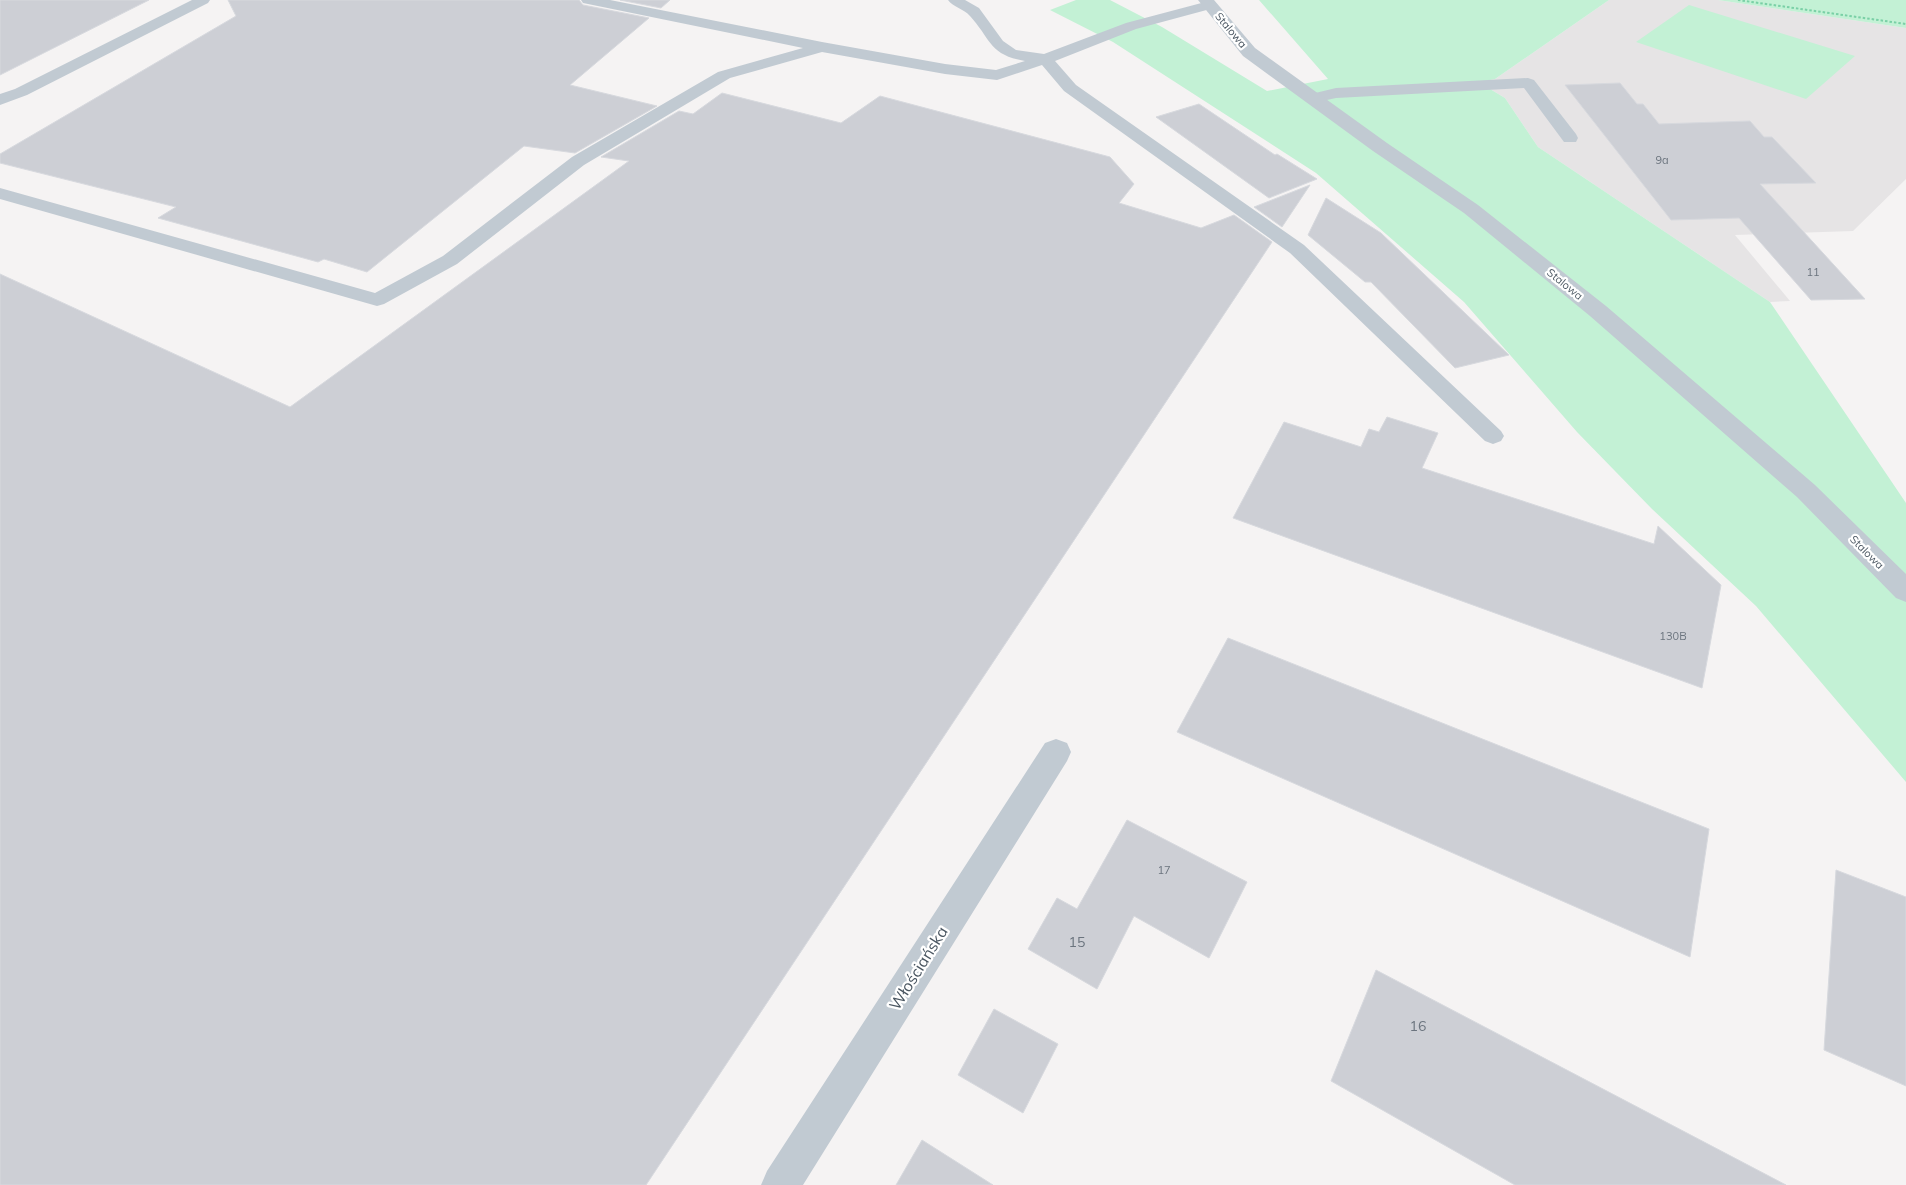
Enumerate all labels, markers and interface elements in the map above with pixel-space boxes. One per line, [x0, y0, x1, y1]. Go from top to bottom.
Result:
street label: Stalowa [1212, 9, 1250, 51]
house number: 9a [1655, 153, 1669, 167]
street label: Stalowa [1544, 265, 1586, 303]
house number: 11 [1806, 265, 1820, 279]
street label: Stalowa [1847, 532, 1887, 572]
house number: 130B [1659, 629, 1687, 643]
house number: 17 [1157, 863, 1171, 877]
street label: Włościańska [884, 922, 952, 1014]
house number: 15 [1069, 933, 1085, 951]
house number: 16 [1410, 1017, 1426, 1035]

